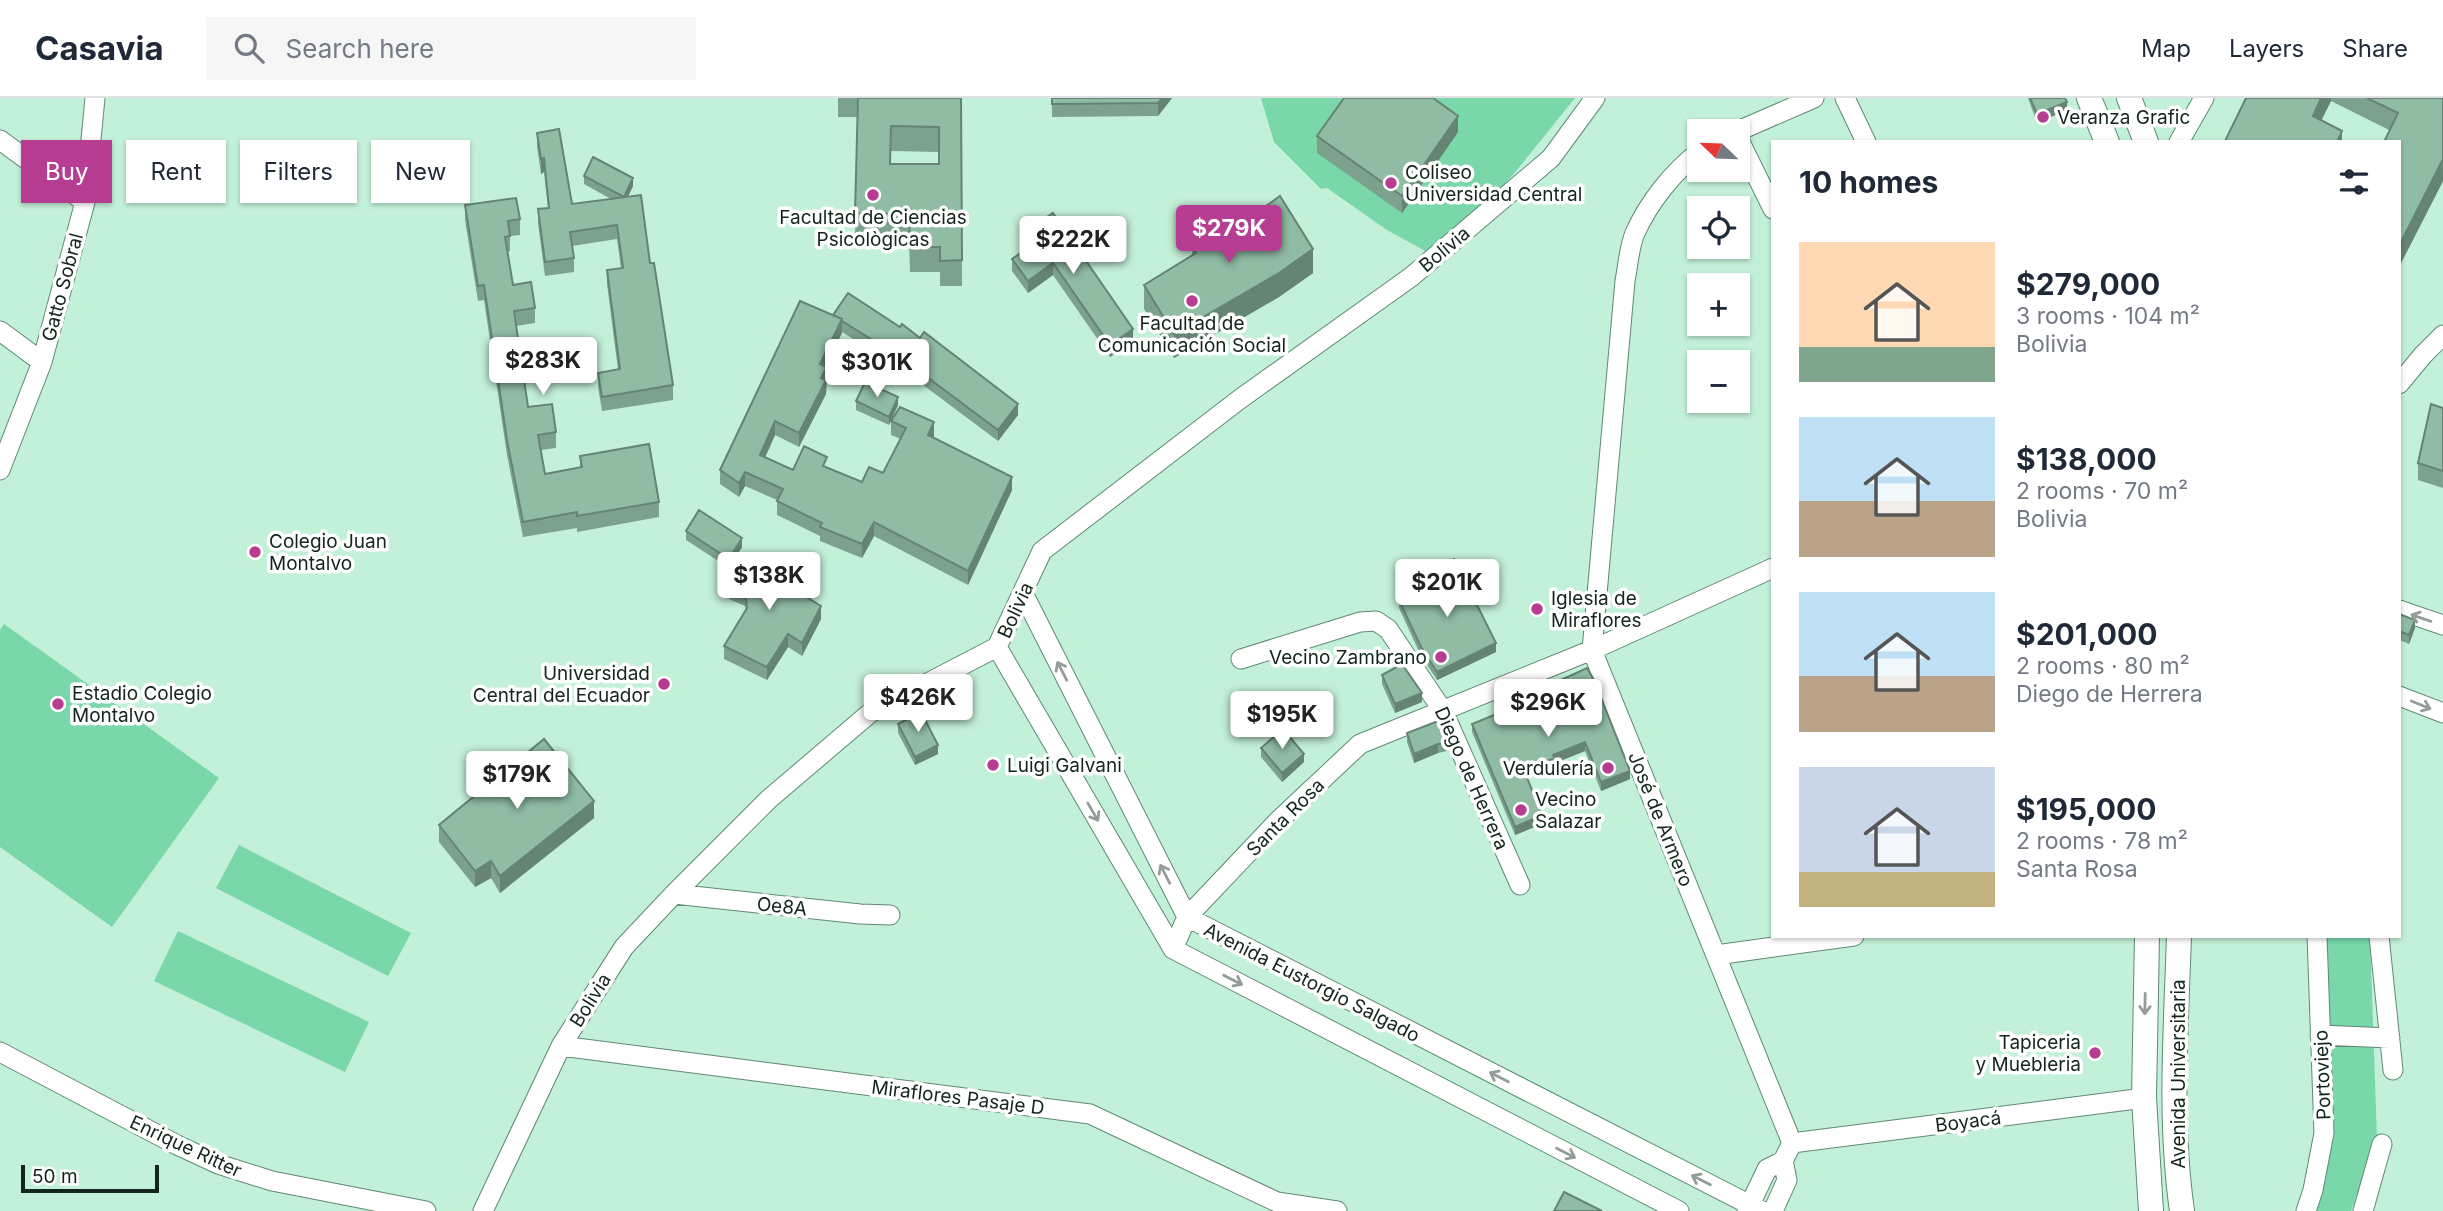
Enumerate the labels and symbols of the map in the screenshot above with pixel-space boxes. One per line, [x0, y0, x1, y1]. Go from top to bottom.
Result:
place label: Veranza Grafic [2057, 106, 2190, 129]
marker: Veranza Grafic [2035, 109, 2051, 125]
north arrow [1687, 119, 1750, 182]
place label: Coliseo Universidad Central [1405, 161, 1582, 206]
marker: Coliseo Universidad Central [1383, 175, 1399, 191]
marker: Facultad de Ciencias Psicològicas [865, 187, 881, 203]
place label: Facultad de Ciencias Psicològicas [779, 206, 967, 251]
pin: $279K [1180, 206, 1278, 265]
pin: $222K [1024, 216, 1122, 276]
street label: Bolivia [1414, 222, 1474, 277]
street label: Gatto Sobral [37, 231, 88, 344]
marker: Facultad de Comunicación Social [1184, 293, 1200, 309]
place label: Facultad de Comunicación Social [1098, 312, 1286, 357]
pin: $283K [494, 338, 592, 397]
pin: $301K [828, 340, 926, 399]
place label: Colegio Juan Montalvo [269, 530, 387, 575]
marker: Colegio Juan Montalvo [247, 544, 263, 560]
pin: $138K [720, 552, 818, 612]
pin: $201K [1398, 560, 1496, 619]
street label: Bolivia [993, 579, 1038, 642]
place label: Iglesia de Miraflores [1551, 587, 1642, 632]
marker: Iglesia de Miraflores [1529, 601, 1545, 617]
one-way arrow [2411, 611, 2433, 623]
place label: Vecino Zambrano [1269, 646, 1427, 669]
marker: Vecino Zambrano [1433, 649, 1449, 665]
one-way arrow [1054, 661, 1068, 682]
place label: Universidad Central del Ecuador [473, 662, 650, 707]
pin: $426K [869, 674, 967, 734]
marker: Universidad Central del Ecuador [656, 676, 672, 692]
pin: $296K [1499, 680, 1597, 739]
place label: Estadio Colegio Montalvo [72, 682, 212, 727]
pin: $195K [1233, 692, 1331, 751]
marker: Estadio Colegio Montalvo [50, 696, 66, 712]
one-way arrow [2410, 699, 2432, 712]
street label: Diego de Herrera [1430, 703, 1513, 853]
street label: José de Armero [1623, 748, 1698, 890]
pin: $179K [468, 752, 566, 811]
place label: Luigi Galvani [1007, 754, 1122, 777]
marker: Luigi Galvani [985, 757, 1001, 773]
place label: Verdulería [1503, 757, 1594, 780]
marker: Verdulería [1600, 760, 1616, 776]
street label: Santa Rosa [1242, 774, 1329, 861]
place label: Vecino Salazar [1535, 788, 1601, 833]
one-way arrow [1086, 802, 1100, 822]
marker: Vecino Salazar [1513, 802, 1529, 818]
one-way arrow [1157, 864, 1171, 885]
street label: Oe8A [756, 892, 808, 921]
street label: Avenida Eustorgio Salgado [1200, 918, 1424, 1047]
street label: Bolivia [565, 969, 616, 1031]
one-way arrow [1222, 974, 1243, 988]
street label: Avenida Universitaria [2167, 979, 2190, 1169]
one-way arrow [2139, 993, 2152, 1016]
street label: Portoviejo [2309, 1029, 2336, 1120]
place label: Tapiceria y Muebleria [1975, 1031, 2081, 1076]
marker: Tapiceria y Muebleria [2087, 1045, 2103, 1061]
one-way arrow [1489, 1069, 1510, 1083]
street label: Miraflores Pasaje D [870, 1075, 1046, 1120]
street label: Boyacá [1934, 1106, 2002, 1137]
street label: Enrique Ritter [126, 1110, 245, 1182]
one-way arrow [1555, 1146, 1576, 1160]
scale bar [21, 1162, 159, 1194]
one-way arrow [1691, 1173, 1712, 1187]

